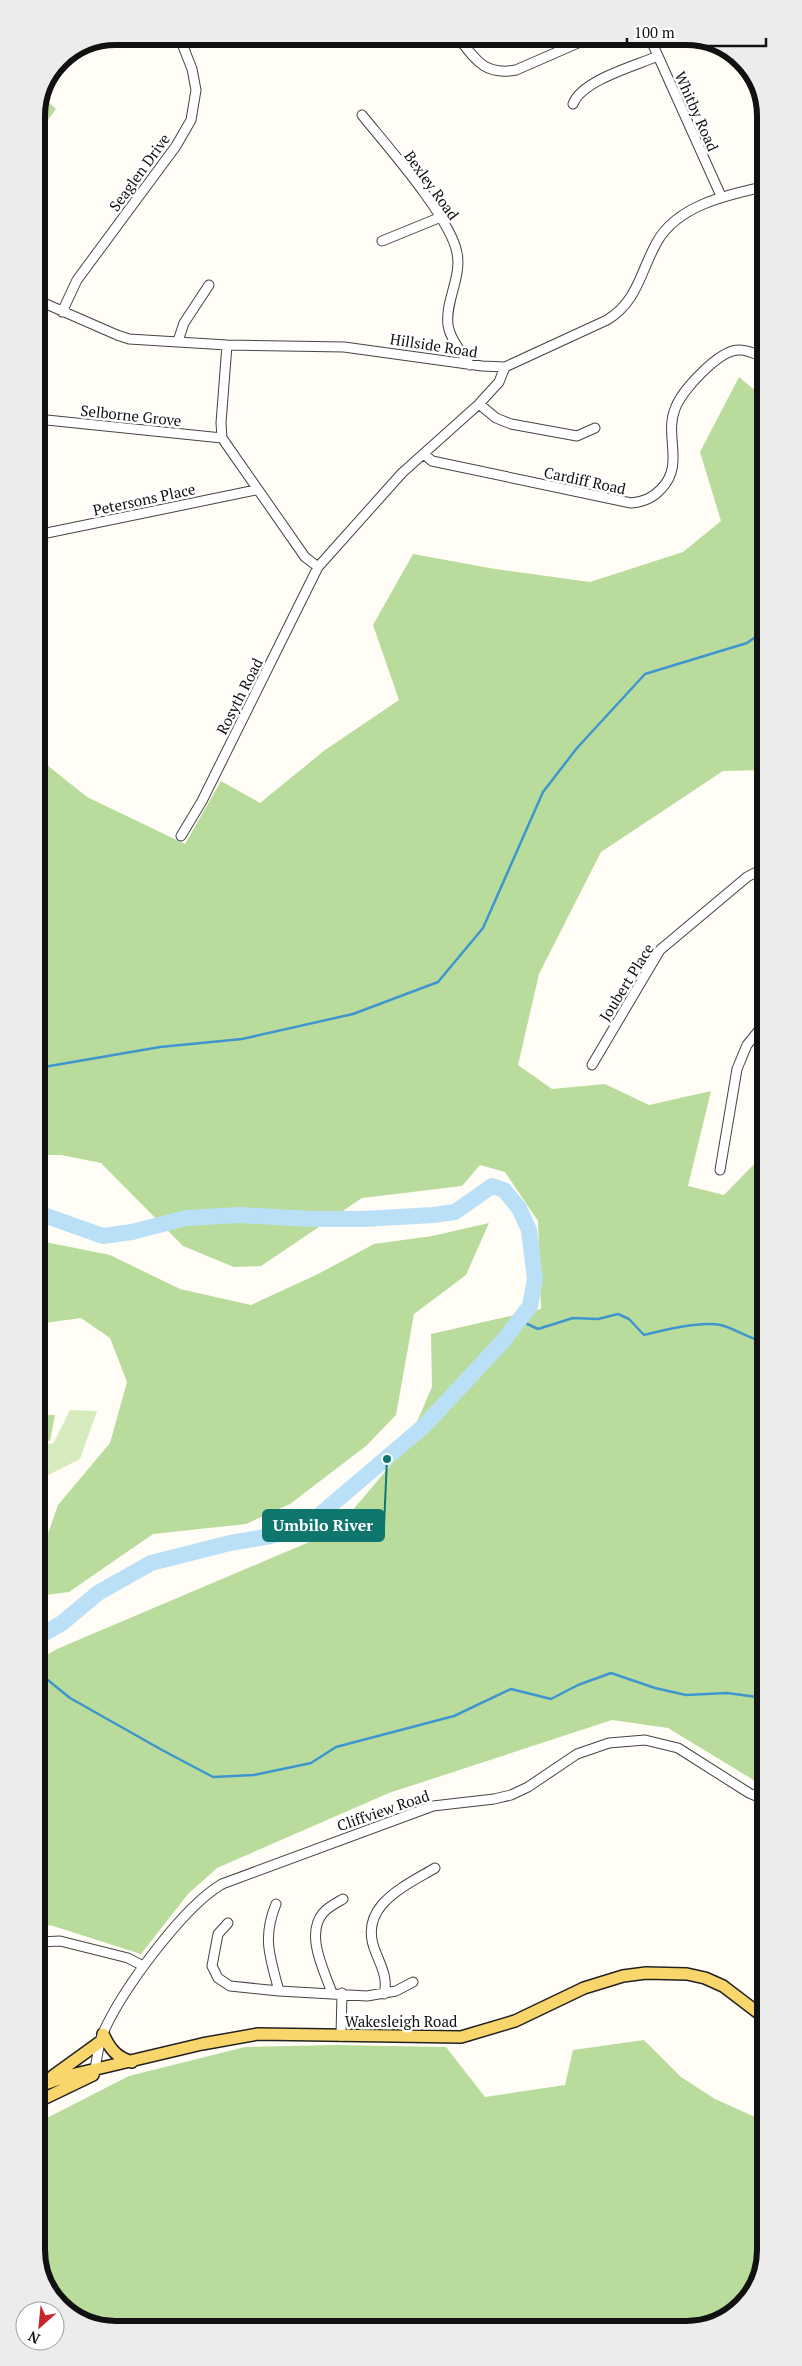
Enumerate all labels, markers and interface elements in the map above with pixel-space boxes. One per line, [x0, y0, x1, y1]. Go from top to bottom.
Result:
scale bar [627, 15, 766, 47]
text: 100 m [634, 22, 675, 42]
street label: Whitby Road [670, 68, 724, 154]
street label: Seaglen Drive [104, 129, 174, 215]
street label: Bexley Road [400, 146, 464, 224]
street label: Hillside Road [389, 328, 479, 362]
street label: Selborne Grove [80, 400, 182, 430]
street label: Cardiff Road [542, 462, 628, 498]
street label: Petersons Place [91, 478, 197, 520]
street label: Rosyth Road [211, 654, 267, 738]
street label: Joubert Place [594, 939, 658, 1025]
callout: Umbilo River [263, 1510, 384, 1541]
text: Umbilo River [273, 1514, 373, 1536]
street label: Cliffview Road [334, 1785, 432, 1835]
street label: Wakesleigh Road [345, 2011, 457, 2031]
north arrow [15, 2301, 65, 2351]
text: N [24, 2327, 43, 2349]

